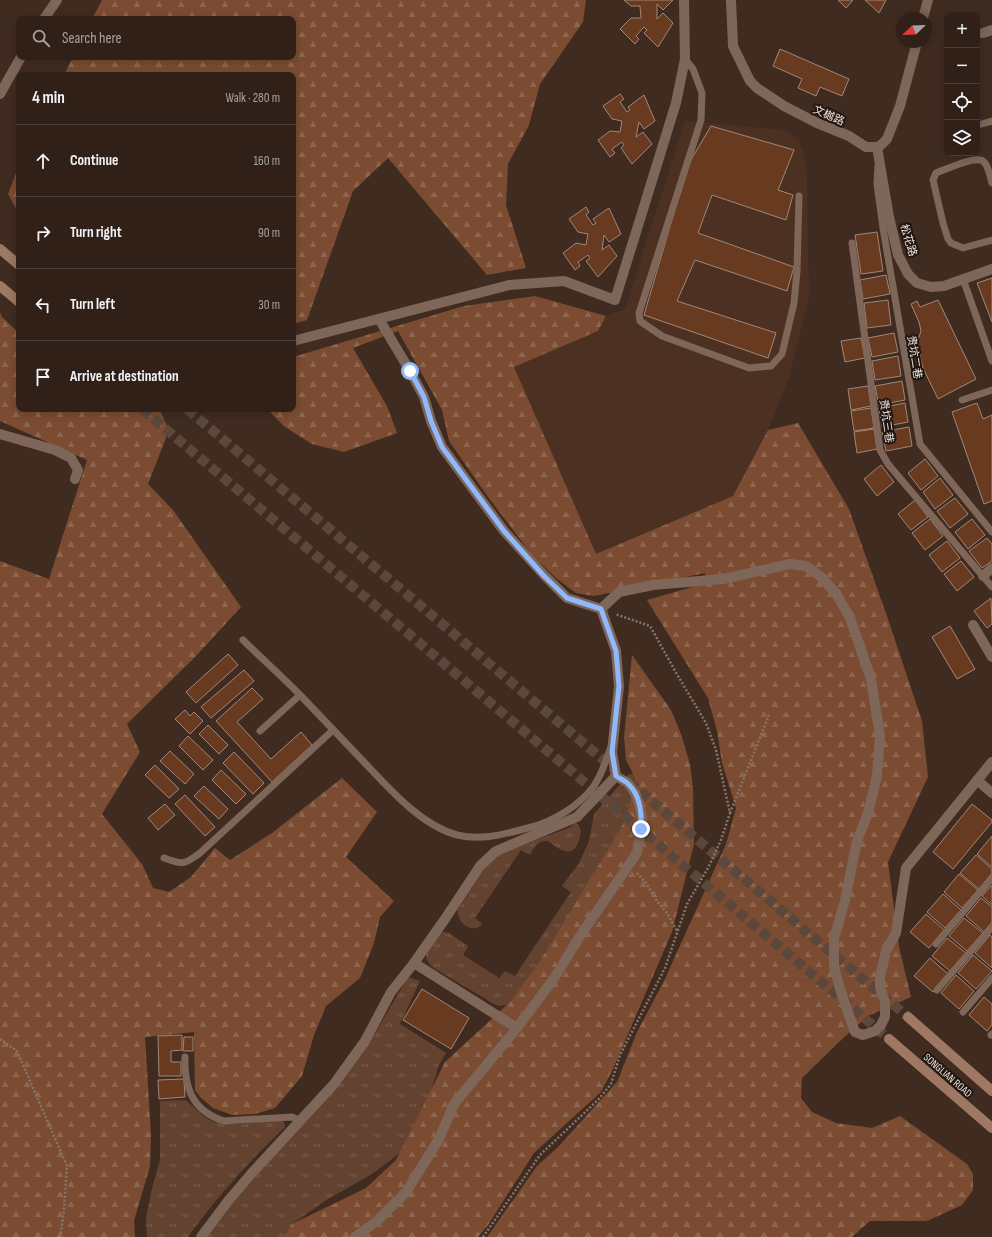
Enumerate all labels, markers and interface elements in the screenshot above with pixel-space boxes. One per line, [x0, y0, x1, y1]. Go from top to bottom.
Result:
north arrow [896, 12, 932, 48]
map controls [944, 12, 980, 156]
button: + [944, 12, 980, 48]
search box [16, 16, 296, 60]
icon: search [30, 27, 52, 49]
text: Search here [62, 29, 122, 48]
button: − [944, 48, 980, 84]
button: locate [944, 84, 980, 120]
text: 4 min [32, 88, 65, 108]
text: Walk · 280 m [226, 90, 280, 106]
street label: 文樾路 [811, 103, 847, 128]
button: layers [944, 120, 980, 156]
icon: ahead [32, 150, 54, 172]
text: Continue [70, 151, 119, 170]
text: 160 m [254, 153, 280, 169]
icon: right [32, 222, 54, 244]
street label: 松花路 [897, 222, 920, 258]
text: Turn right [70, 223, 122, 242]
text: 90 m [258, 225, 280, 241]
icon: left [32, 294, 54, 316]
text: Turn left [70, 295, 115, 314]
text: 30 m [258, 297, 280, 313]
street label: 贵坑二巷 [905, 334, 924, 380]
route start [401, 362, 419, 380]
icon: arrive [32, 366, 54, 388]
text: Arrive at destination [70, 367, 179, 386]
street label: 贵坑三巷 [877, 398, 896, 444]
route end [632, 820, 650, 838]
street label: SONGLIAN ROAD [921, 1051, 975, 1100]

